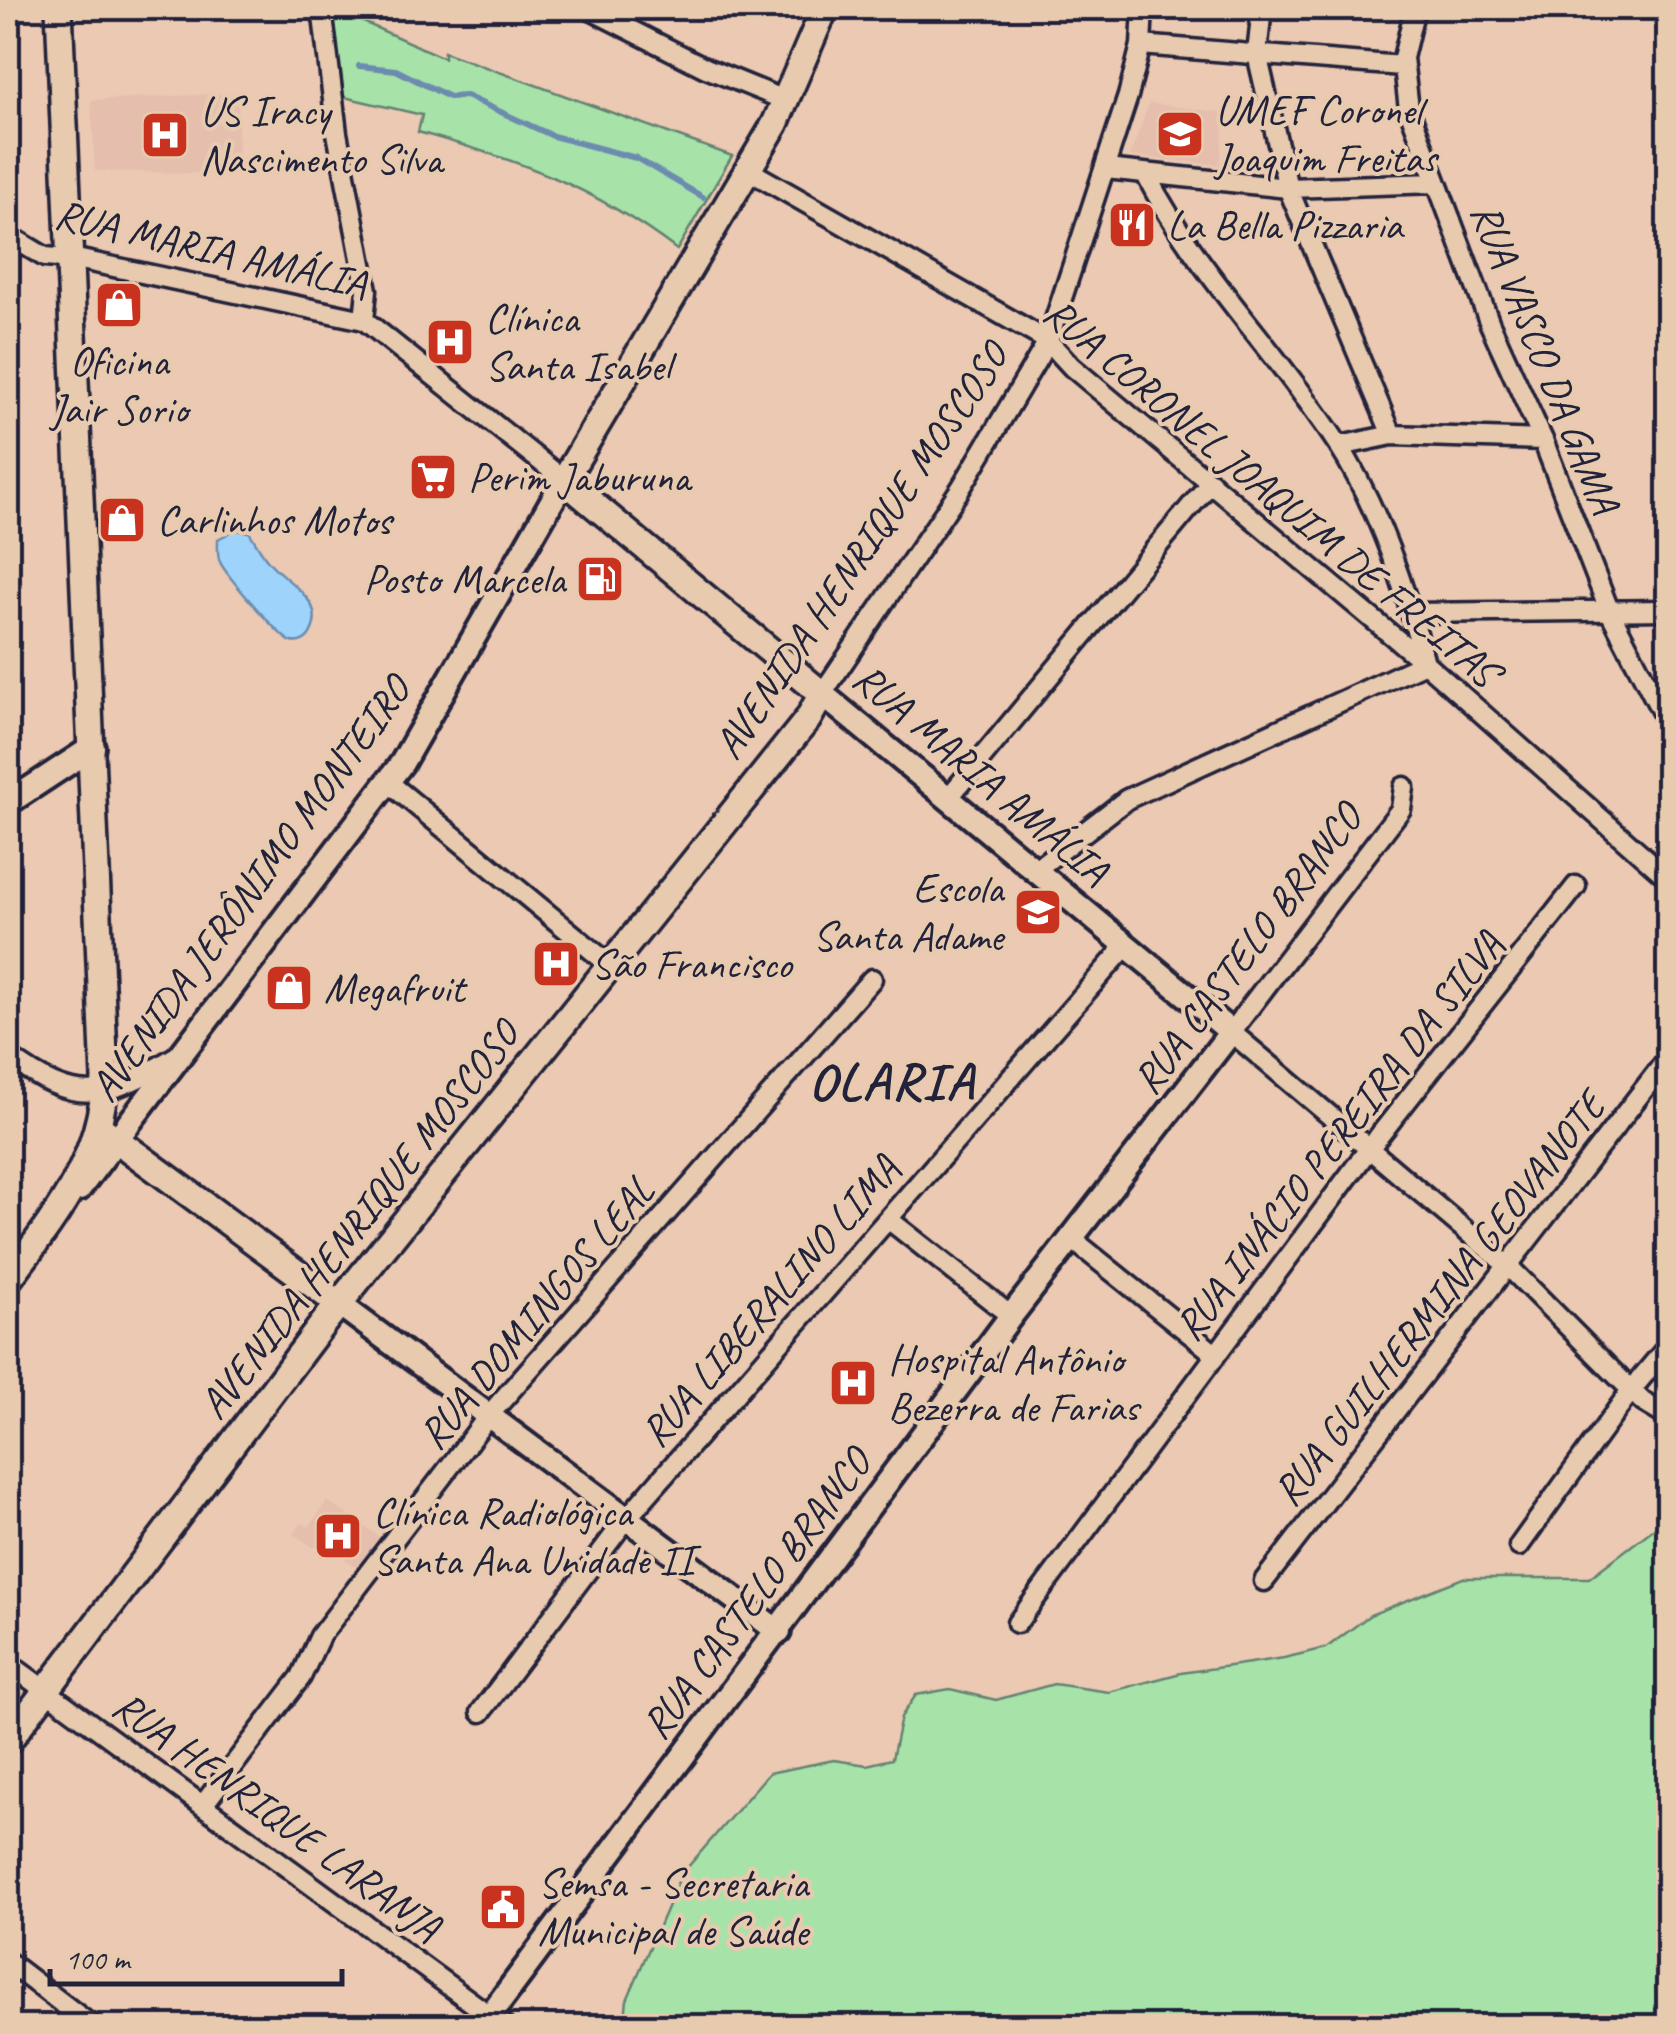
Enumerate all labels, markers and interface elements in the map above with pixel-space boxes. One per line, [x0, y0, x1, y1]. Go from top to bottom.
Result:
place label: UMEF Coronel Joaquim Freitas [1213, 84, 1440, 185]
place label: US Iracy Nascimento Silva [200, 85, 446, 186]
school or university icon: UMEF Coronel Joaquim Freitas [1154, 108, 1206, 160]
hospital icon: US Iracy Nascimento Silva [139, 109, 191, 161]
street label: RUA MARIA AMÁLIA [50, 187, 373, 311]
street label: RUA VASCO DA GAMA [1459, 195, 1632, 523]
restaurant icon: La Bella Pizzaria [1106, 199, 1158, 251]
place label: La Bella Pizzaria [1167, 199, 1405, 252]
shop icon: Oficina Jair Sorio [93, 279, 145, 331]
street label: RUA CORONEL JOAQUIM DE FREITAS [1033, 286, 1515, 703]
place label: Clínica Santa Isabel [485, 292, 677, 393]
hospital icon: Clínica Santa Isabel [424, 316, 476, 368]
street label: AVENIDA HENRIQUE MOSCOSO [702, 330, 1022, 769]
place label: Oficina Jair Sorio [49, 335, 192, 436]
supermarket icon: Perim Jaburuna [407, 451, 459, 503]
place label: Perim Jaburuna [468, 451, 694, 504]
shop icon: Carlinhos Motos [96, 494, 148, 546]
place label: Carlinhos Motos [157, 494, 395, 547]
place label: Posto Marcela [364, 553, 568, 606]
fuel station icon: Posto Marcela [574, 553, 626, 605]
street label: RUA MARIA AMÁLIA [842, 652, 1120, 897]
street label: AVENIDA JERÔNIMO MONTEIRO [78, 663, 424, 1112]
street label: RUA CASTELO BRANCO [1121, 790, 1376, 1104]
place label: Escola Santa Adame [813, 862, 1006, 963]
school or university icon: Escola Santa Adame [1012, 886, 1064, 938]
street label: RUA INÁCIO PEREIRA DA SILVA [1163, 920, 1516, 1351]
hospital icon: São Francisco [530, 938, 582, 990]
place label: São Francisco [591, 938, 794, 991]
shop icon: Megafruit [263, 962, 315, 1014]
place label: Megafruit [324, 962, 468, 1015]
street label: AVENIDA HENRIQUE MOSCOSO [187, 1007, 533, 1429]
district label: OLARIA [809, 1049, 976, 1115]
street label: RUA GUILHERMINA GEOVANOTE [1261, 1078, 1620, 1516]
street label: RUA LIBERALINO LIMA [629, 1144, 912, 1458]
street label: RUA DOMINGOS LEAL [407, 1166, 665, 1460]
place label: Hospital Antônio Bezerra de Farias [888, 1333, 1142, 1434]
hospital icon: Hospital Antônio Bezerra de Farias [827, 1357, 879, 1409]
street label: RUA CASTELO BRANCO [630, 1435, 885, 1749]
place label: Clínica Radiológica Santa Ana Unidade II [373, 1486, 702, 1587]
hospital icon: Clínica Radiológica Santa Ana Unidade II [312, 1510, 364, 1562]
street label: RUA HENRIQUE LARANJA [102, 1679, 452, 1954]
place label: Semsa - Secretaria Municipal de Saúde [538, 1857, 811, 1958]
public building icon: Semsa - Secretaria Municipal de Saúde [477, 1881, 529, 1933]
scale bar [50, 1924, 342, 1986]
text: 100 m [65, 1940, 132, 1978]

